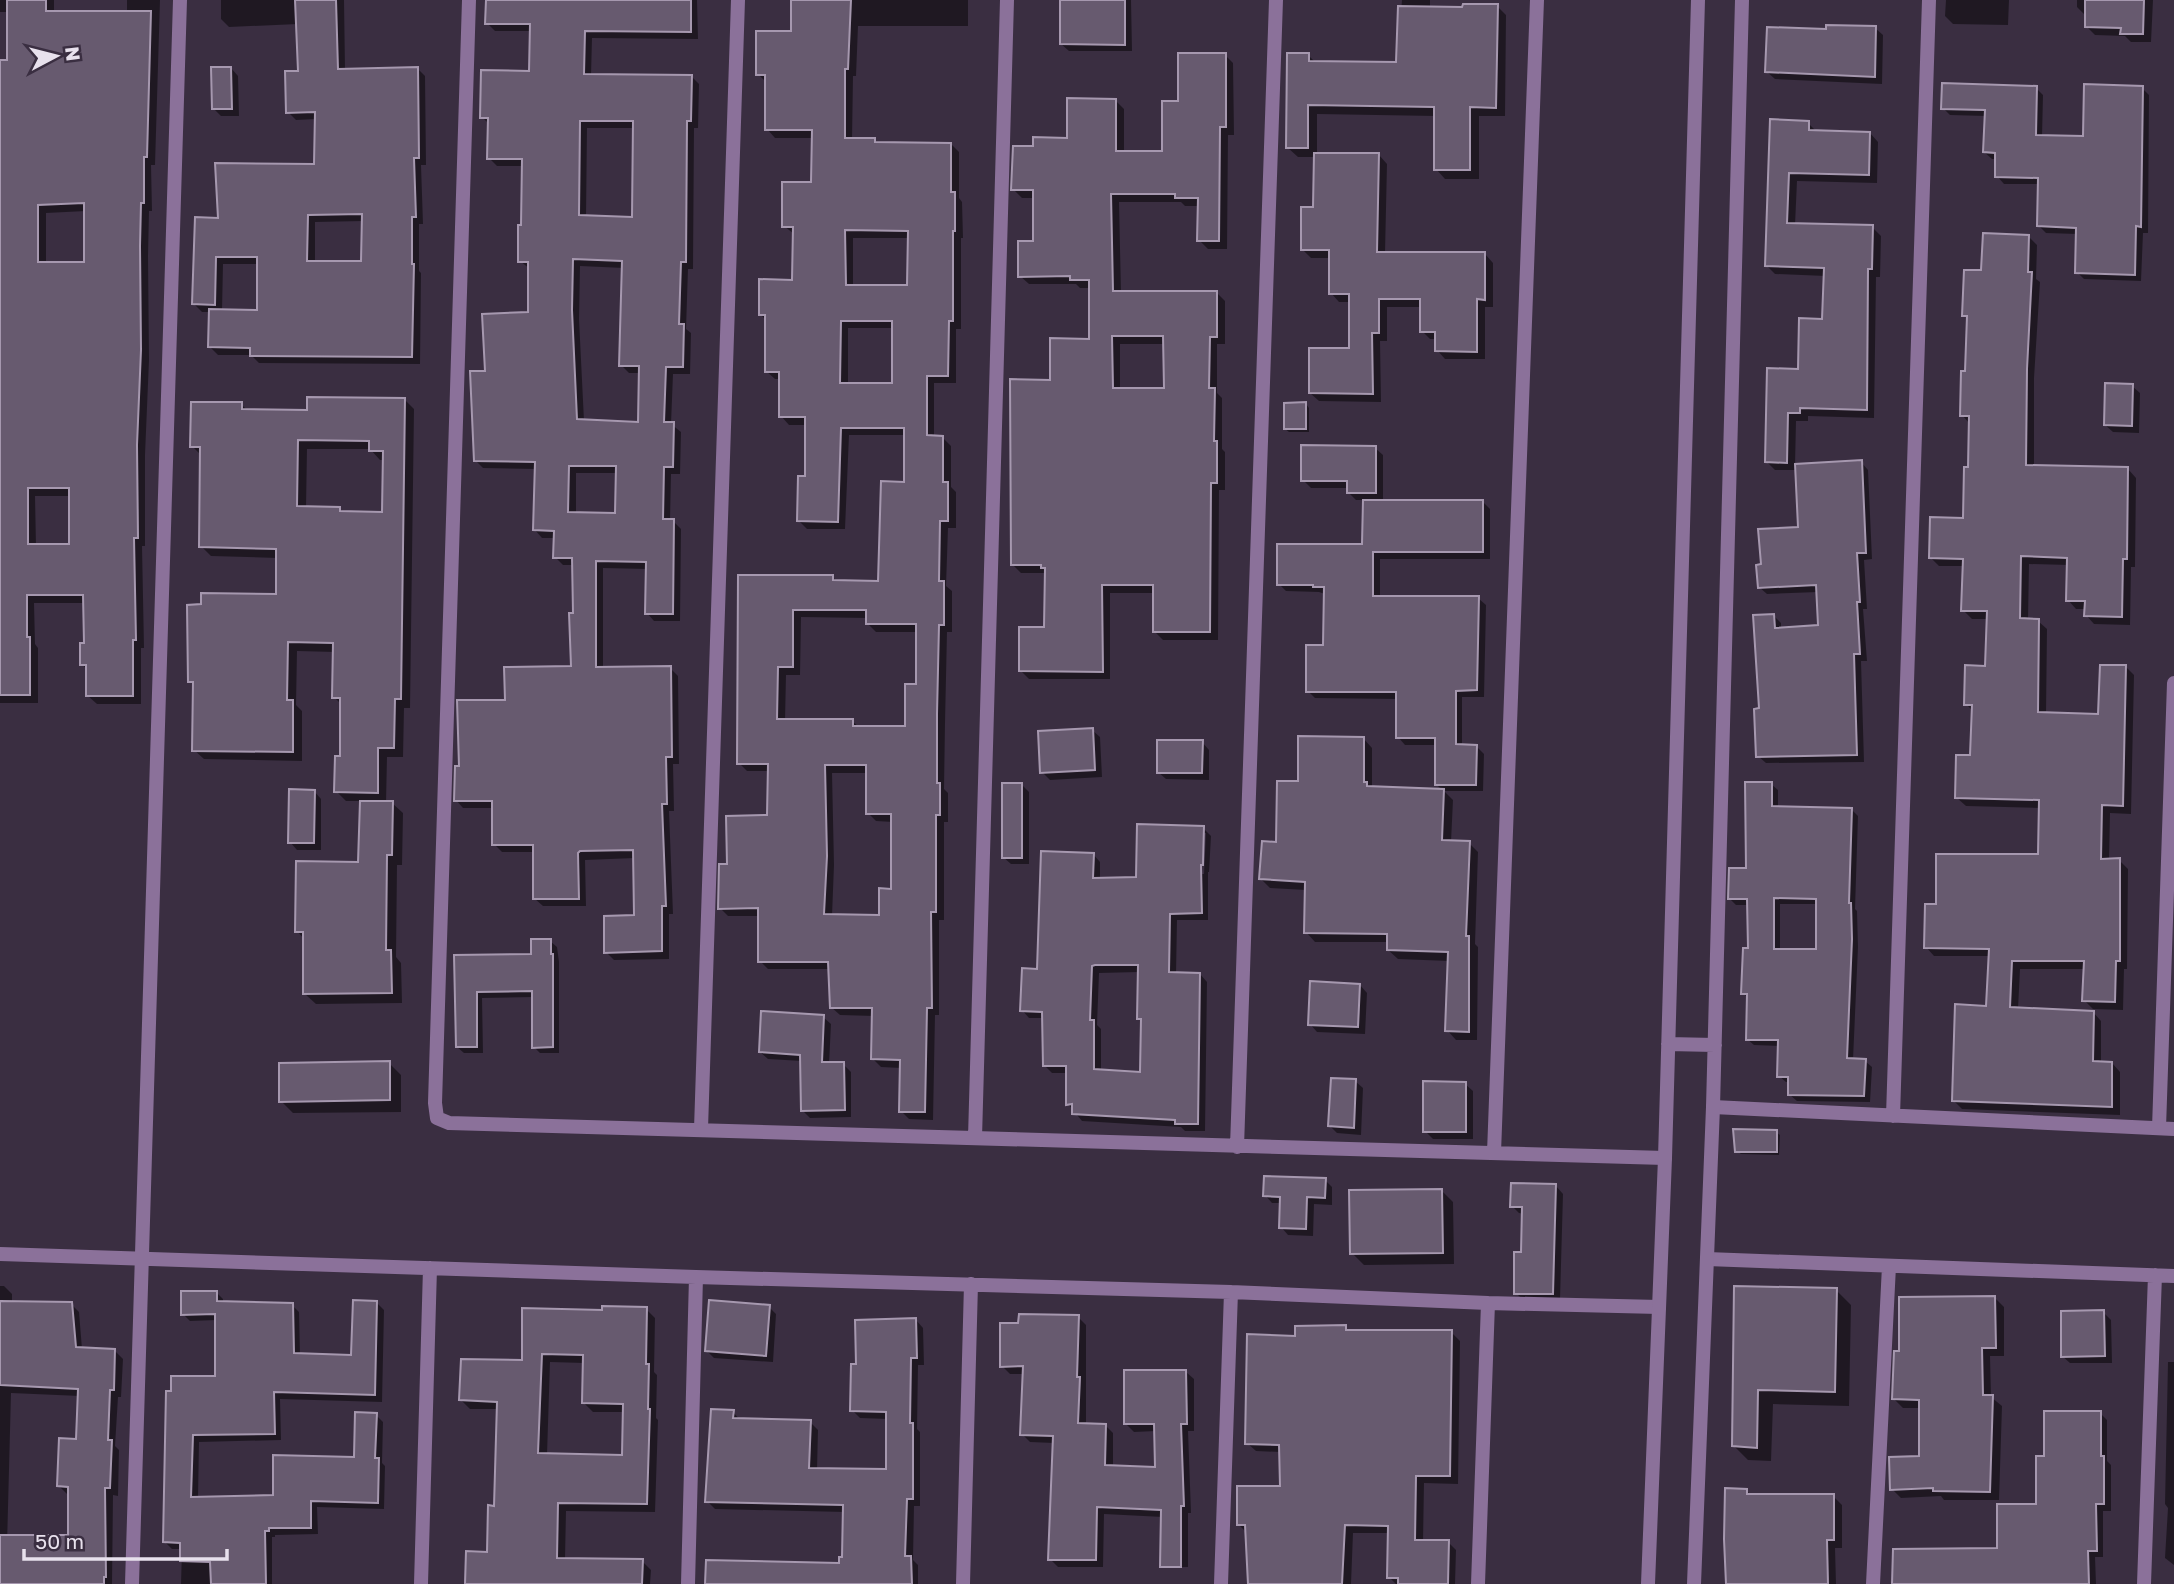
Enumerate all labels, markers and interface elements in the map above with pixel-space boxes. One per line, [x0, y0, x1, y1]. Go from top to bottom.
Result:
north arrow [21, 21, 91, 91]
text: N [61, 45, 86, 62]
scale bar [24, 1518, 228, 1562]
text: 50 m [35, 1528, 84, 1554]

